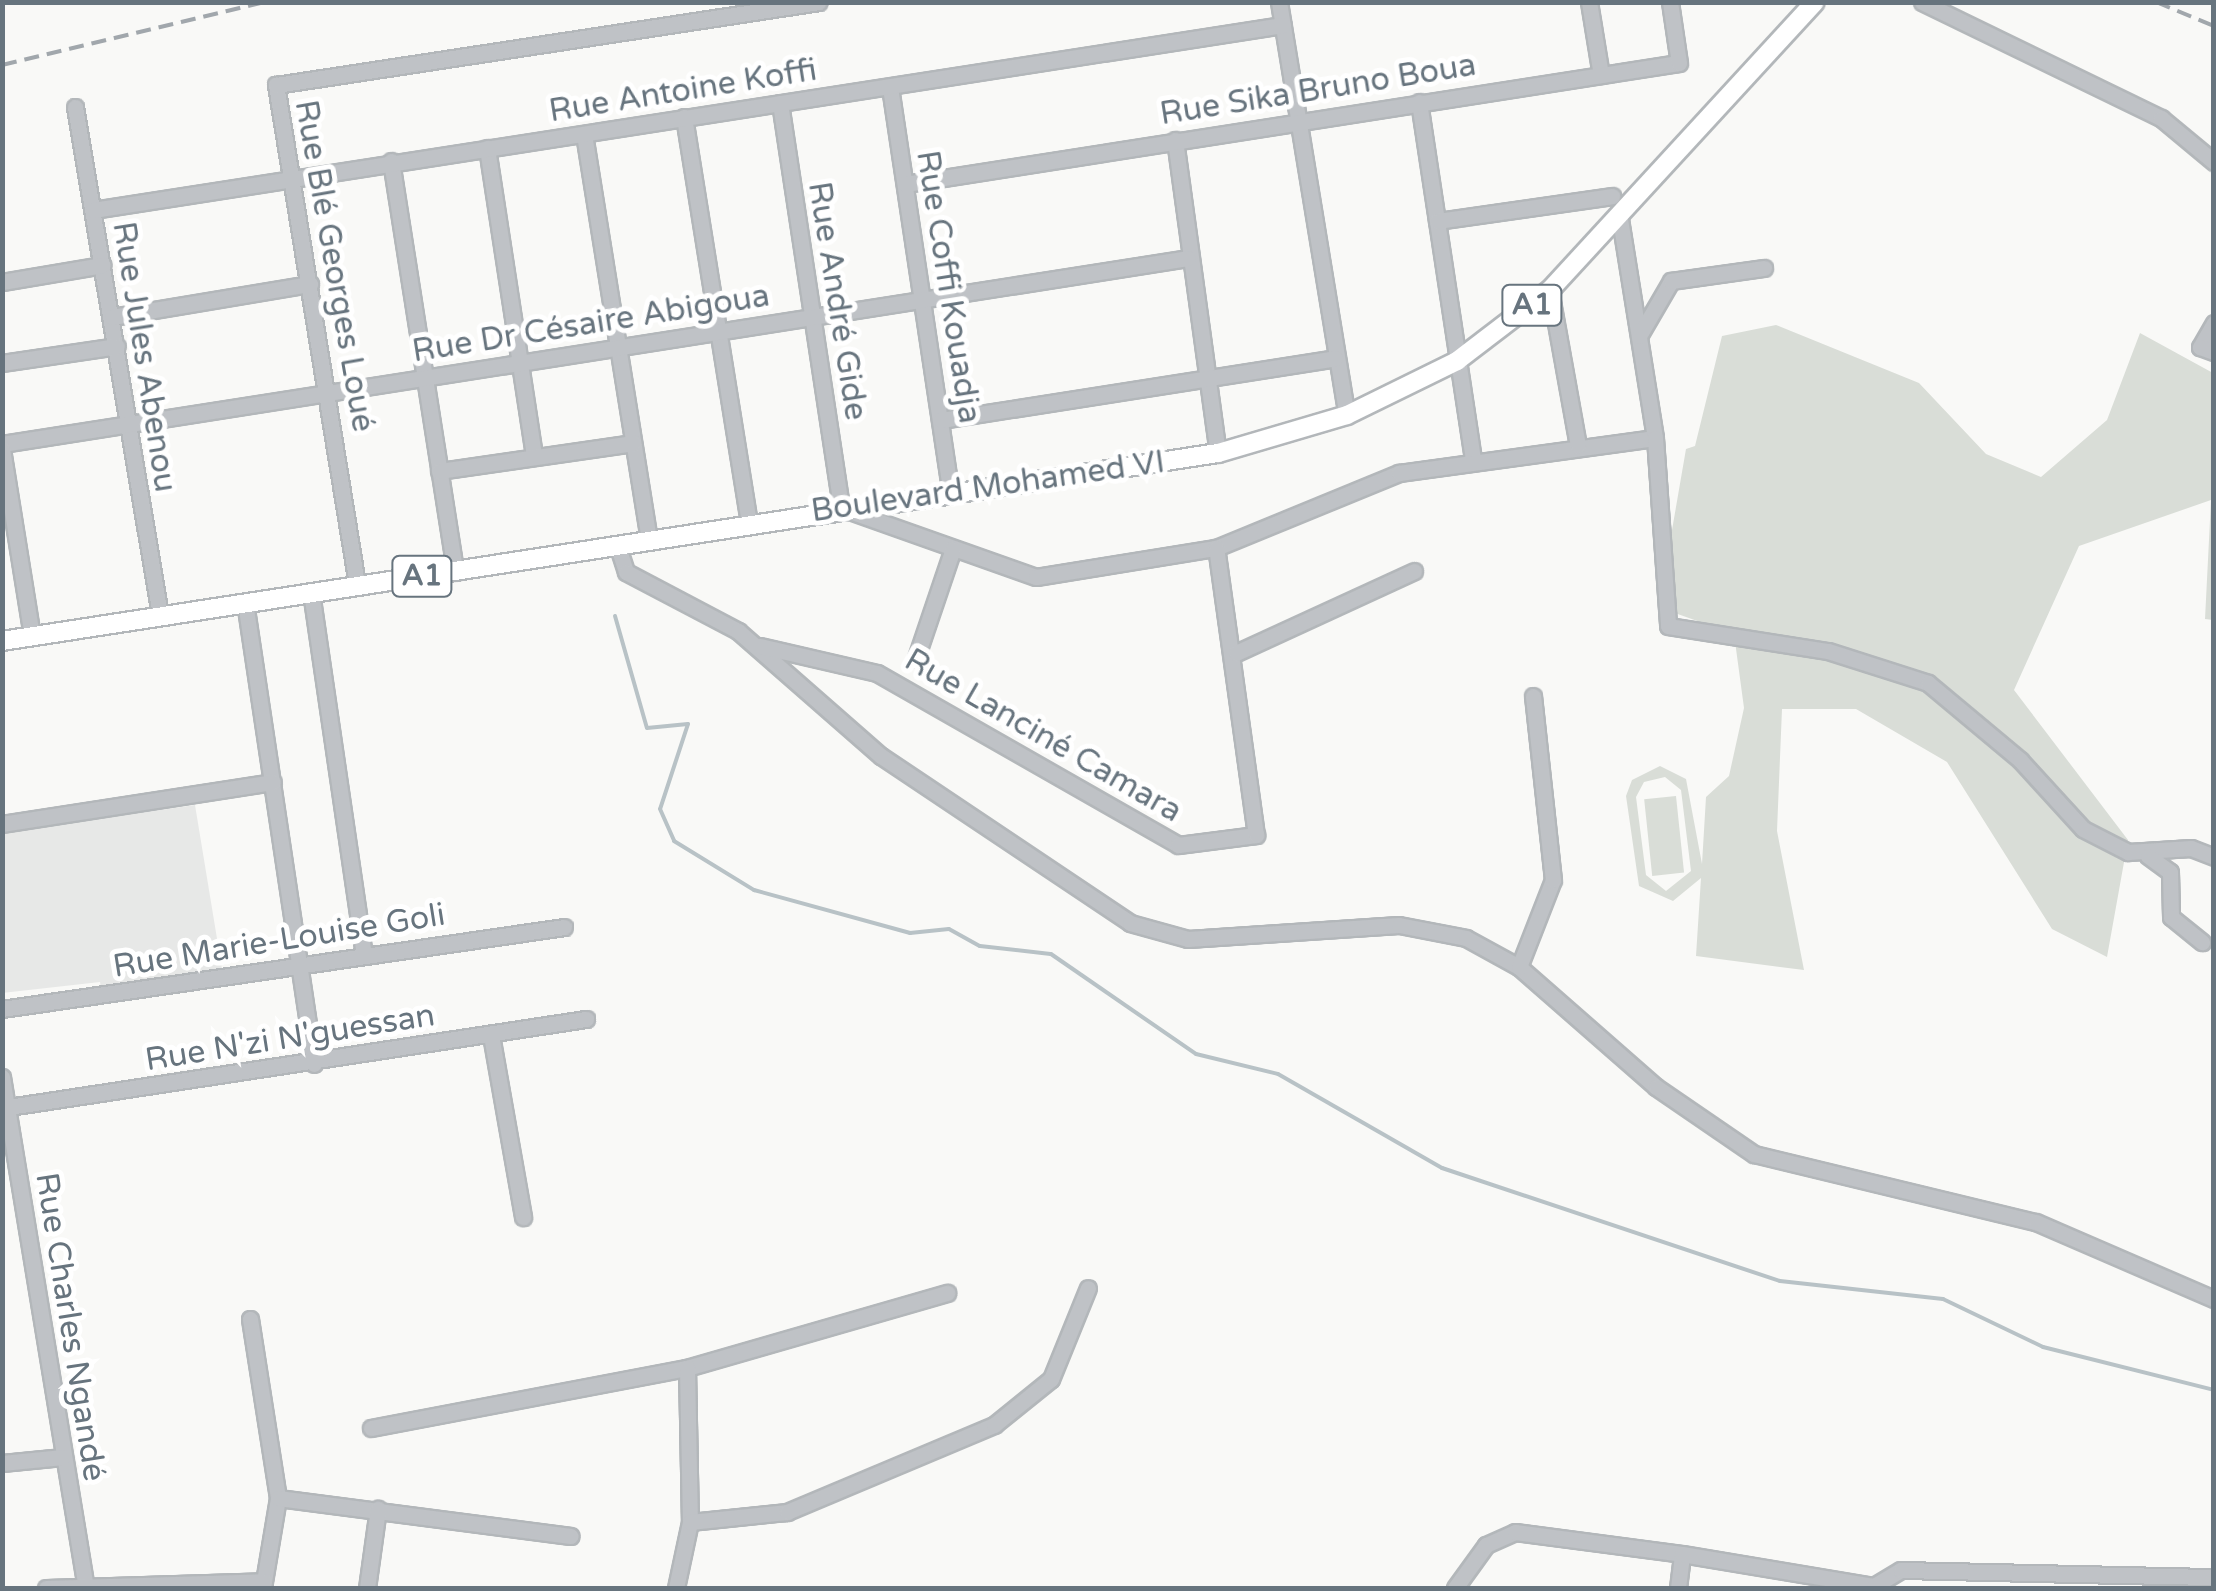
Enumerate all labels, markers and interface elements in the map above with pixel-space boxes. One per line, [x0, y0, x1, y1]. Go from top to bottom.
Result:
street label: Rue Sika Bruno Boua [1157, 46, 1479, 134]
street label: Rue Antoine Koffi [546, 51, 820, 131]
street label: Rue Blé Georges Loué [286, 97, 382, 435]
street label: Rue Coffi Kouadja [907, 148, 989, 426]
street label: Rue André Gide [799, 179, 875, 423]
street label: Rue Jules Abenou [104, 219, 184, 495]
street label: Rue Dr Césaire Abigoua [410, 277, 772, 371]
road number: A1 [1500, 280, 1564, 330]
street label: Boulevard Mohamed VI [809, 443, 1167, 531]
road number: A1 [390, 551, 454, 601]
street label: Rue Lanciné Camara [898, 641, 1188, 831]
street label: Rue Marie-Louise Goli [110, 896, 448, 986]
street label: Rue N'zi N'guessan [143, 996, 437, 1080]
street label: Rue Charles Ngandé [27, 1170, 113, 1484]

